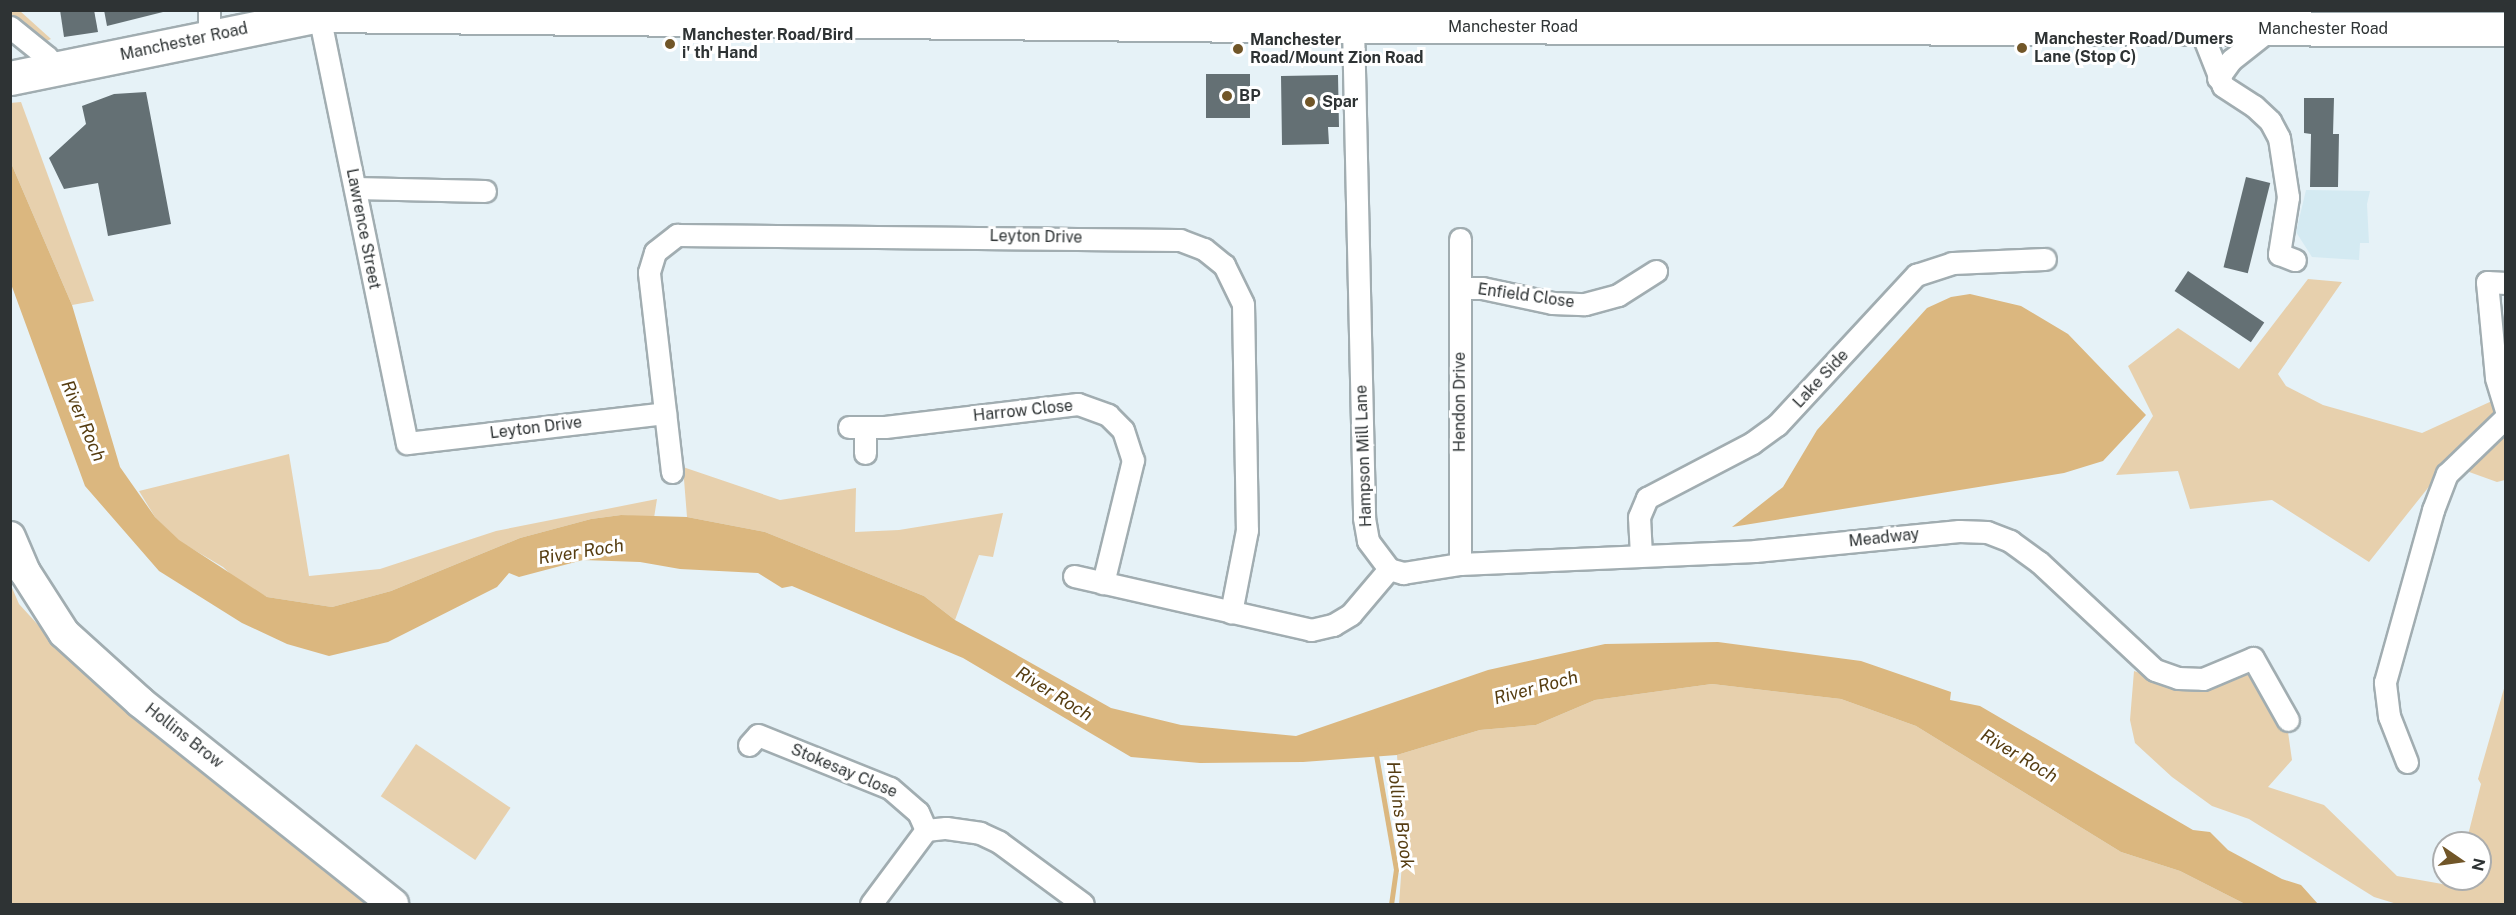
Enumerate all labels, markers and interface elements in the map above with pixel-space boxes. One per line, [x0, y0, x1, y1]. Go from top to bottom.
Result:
street label: Manchester Road [1448, 17, 1578, 37]
street label: Manchester Road [118, 19, 250, 65]
street label: Manchester Road [2258, 19, 2388, 39]
place label: Manchester Road/Bird i' th' Hand [682, 25, 853, 63]
place label: Manchester Road/Dumers Lane (Stop C) [2034, 29, 2233, 67]
place label: Manchester Road/Mount Zion Road [1250, 30, 1424, 68]
marker: Manchester Road/Bird i' th' Hand [663, 37, 677, 51]
marker: Manchester Road/Dumers Lane (Stop C) [2015, 41, 2029, 55]
marker: Manchester Road/Mount Zion Road [1231, 42, 1245, 56]
place label: BP [1239, 86, 1261, 106]
marker: BP [1220, 89, 1234, 103]
place label: Spar [1322, 92, 1358, 112]
marker: Spar [1303, 95, 1317, 109]
street label: Lawrence Street [342, 167, 384, 291]
street label: Leyton Drive [989, 227, 1083, 247]
street label: Enfield Close [1476, 280, 1576, 312]
street label: Lake Side [1789, 346, 1853, 412]
street label: Hendon Drive [1450, 352, 1470, 452]
water label: River Roch [56, 377, 110, 465]
street label: Hampson Mill Lane [1352, 385, 1376, 527]
street label: Harrow Close [972, 396, 1074, 426]
street label: Leyton Drive [489, 413, 583, 443]
street label: Meadway [1848, 525, 1920, 551]
water label: River Roch [537, 535, 625, 569]
water label: River Roch [1012, 662, 1096, 726]
water label: River Roch [1492, 666, 1580, 710]
street label: Hollins Brow [141, 699, 227, 773]
water label: River Roch [1977, 725, 2061, 787]
street label: Stokesay Close [788, 740, 900, 802]
water label: Hollins Brook [1382, 760, 1418, 870]
north arrow [2432, 831, 2492, 891]
text: N [2467, 856, 2489, 873]

